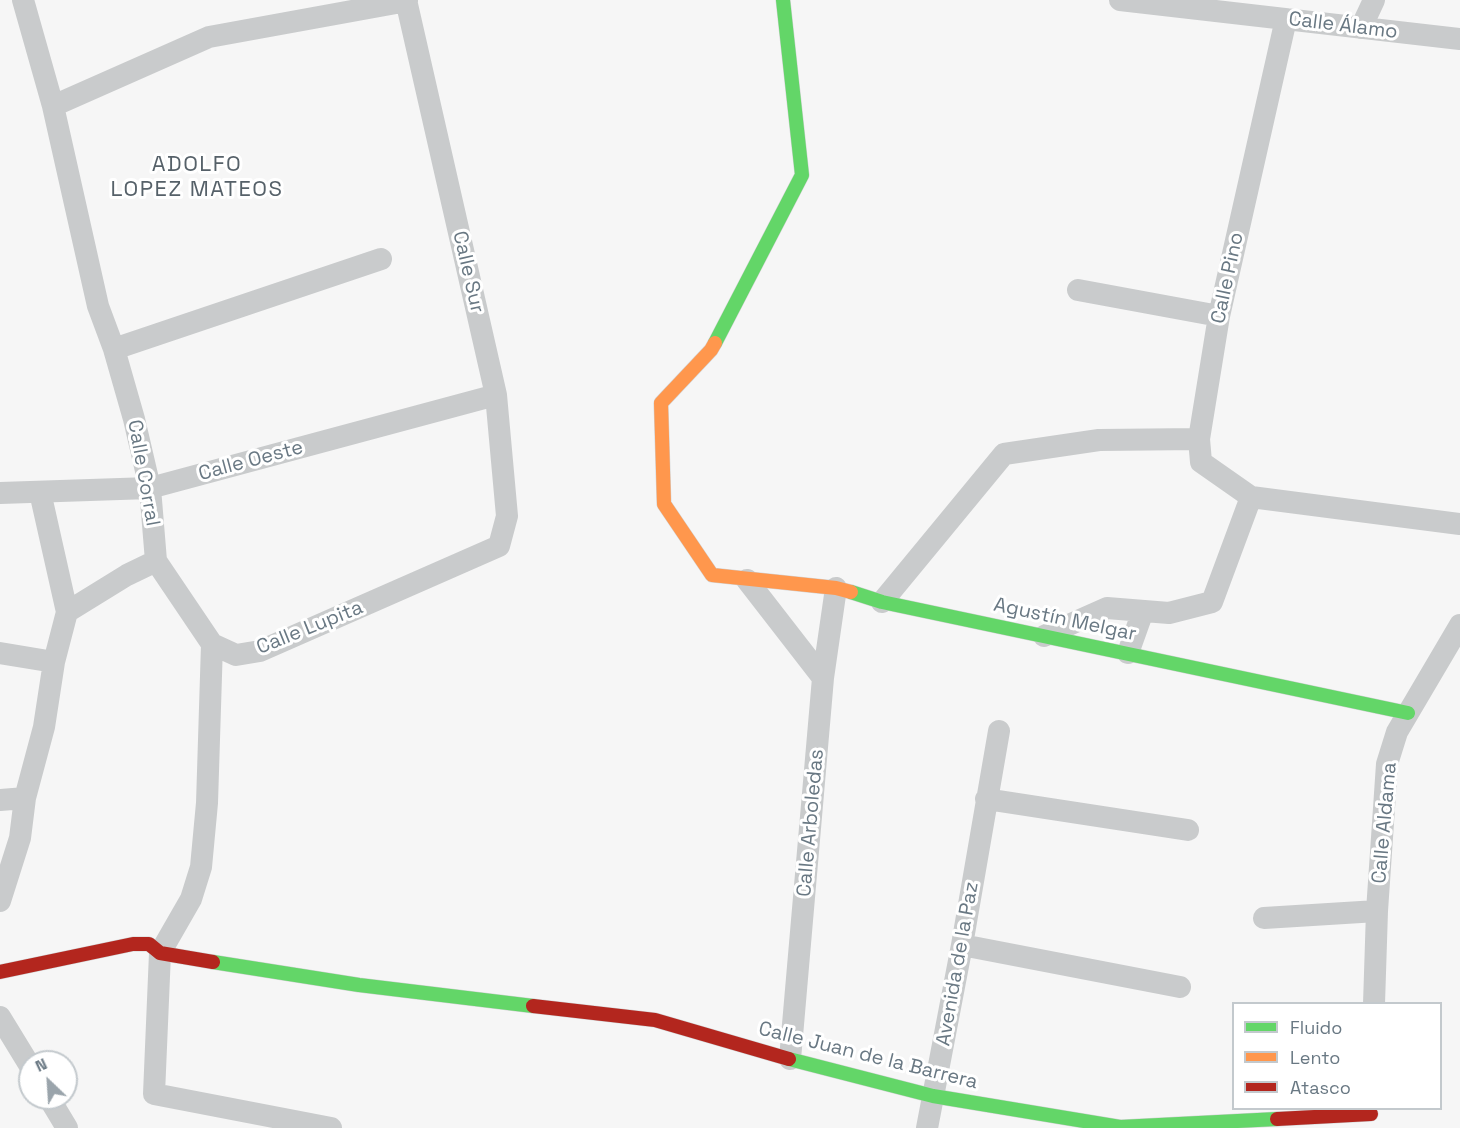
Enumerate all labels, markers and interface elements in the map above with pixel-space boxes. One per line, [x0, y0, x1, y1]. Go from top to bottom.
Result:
street label: Calle Álamo [1287, 7, 1399, 45]
district label: ADOLFO LOPEZ MATEOS [110, 152, 284, 204]
street label: Calle Sur [447, 229, 489, 315]
street label: Calle Pino [1207, 230, 1249, 326]
street label: Calle Corral [122, 418, 164, 528]
street label: Calle Oeste [196, 436, 306, 486]
street label: Agustín Melgar [991, 593, 1139, 647]
street label: Calle Lupita [253, 596, 367, 660]
street label: Calle Arboledas [793, 748, 829, 898]
street label: Calle Aldama [1368, 761, 1402, 885]
street label: Avenida de la Paz [932, 880, 984, 1048]
legend [1232, 1002, 1442, 1110]
text: Fluido [1290, 1016, 1342, 1039]
street label: Calle Juan de la Barrera [756, 1017, 980, 1095]
text: Lento [1290, 1046, 1340, 1069]
north arrow [18, 1050, 78, 1110]
text: N [32, 1053, 50, 1077]
text: Atasco [1290, 1076, 1351, 1099]

